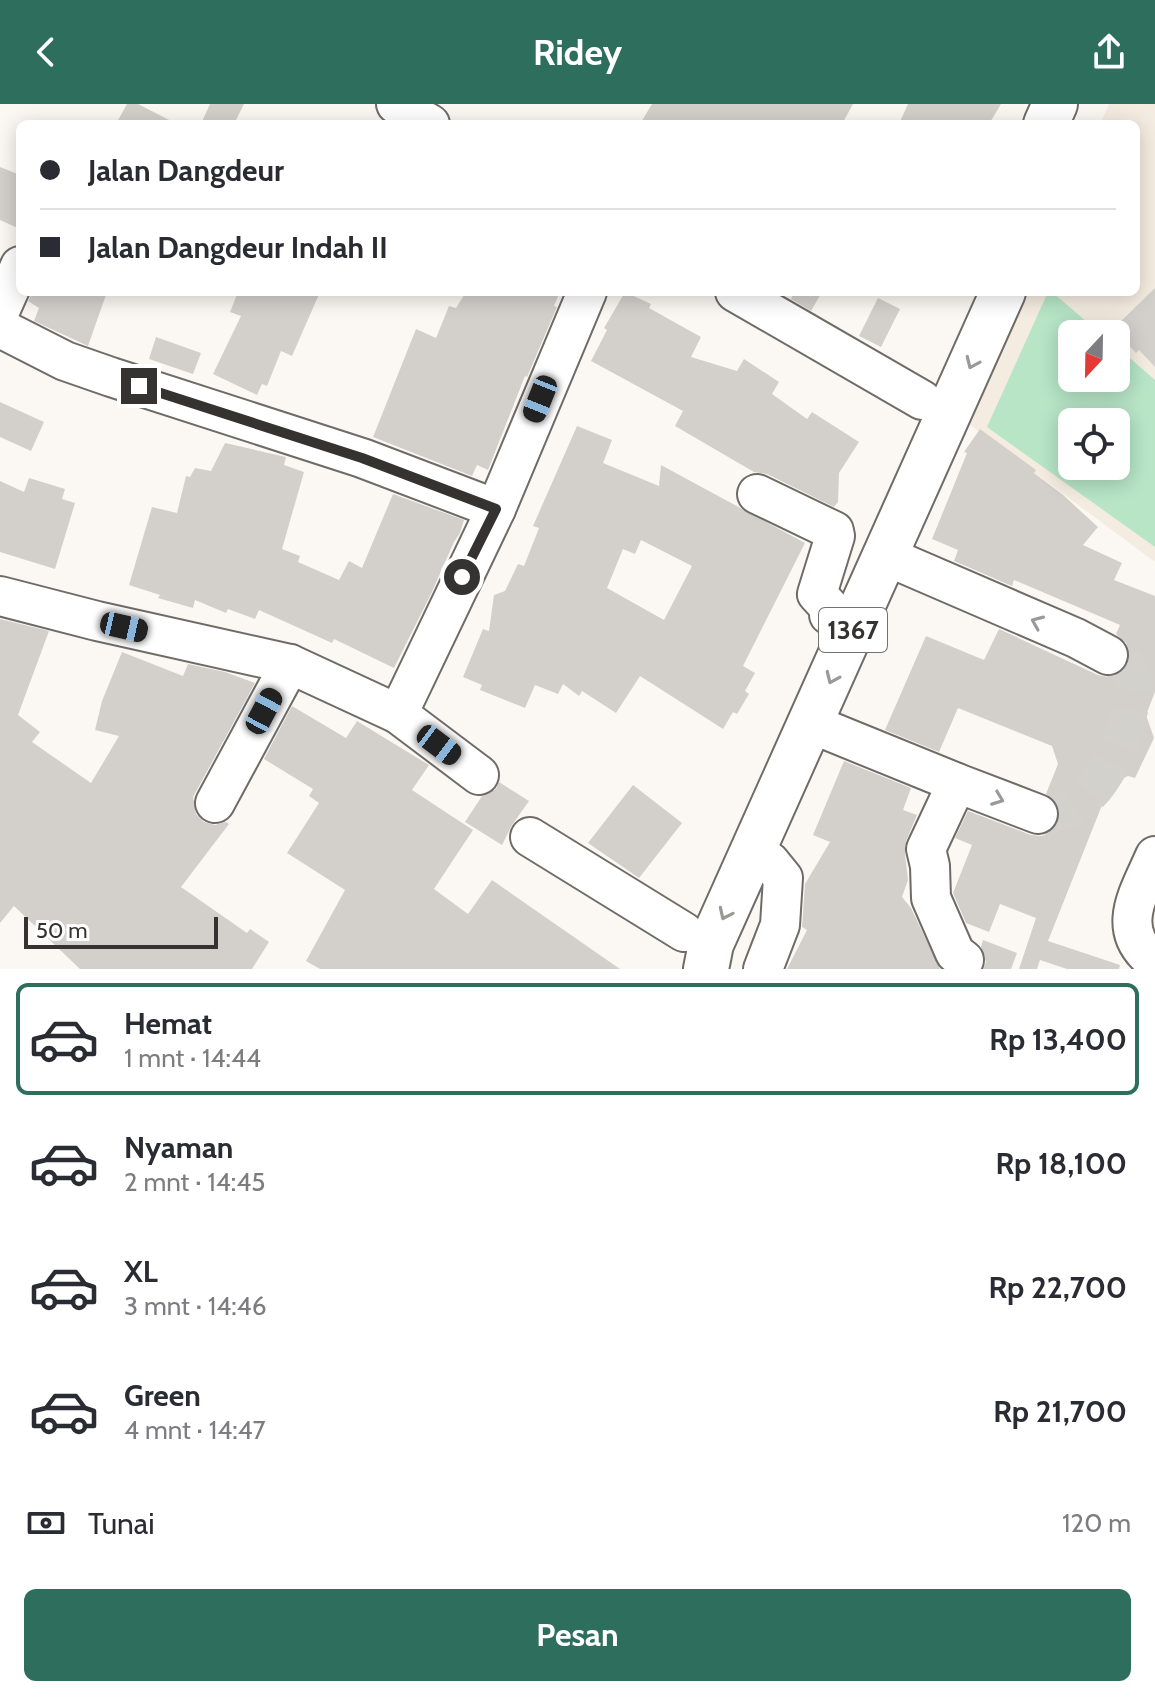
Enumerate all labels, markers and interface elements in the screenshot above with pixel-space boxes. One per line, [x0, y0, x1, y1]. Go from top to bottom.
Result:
icon: back [24, 30, 68, 74]
text: Ridey [533, 30, 622, 74]
icon: share [1087, 30, 1131, 74]
text: Jalan Dangdeur [88, 152, 284, 189]
text: Jalan Dangdeur Indah II [88, 229, 388, 266]
north arrow [1058, 320, 1130, 392]
map controls [1058, 320, 1130, 480]
one-way arrow [965, 355, 981, 369]
route end [121, 368, 157, 404]
car [520, 372, 560, 426]
button: locate [1058, 408, 1130, 480]
route start [444, 559, 480, 595]
road number: 1367 [819, 608, 887, 652]
car [98, 610, 150, 644]
one-way arrow [1031, 615, 1045, 631]
one-way arrow [826, 670, 842, 684]
car [242, 684, 286, 738]
car [413, 721, 465, 769]
one-way arrow [990, 789, 1004, 806]
one-way arrow [719, 906, 735, 921]
scale bar [24, 913, 218, 949]
text: 50 m [36, 917, 88, 944]
icon: car [28, 1003, 100, 1075]
text: Hemat [124, 1005, 212, 1042]
text: Rp 13,400 [989, 1021, 1127, 1058]
text: 1 mnt · 14:44 [124, 1042, 261, 1074]
icon: car [28, 1127, 100, 1199]
text: Nyaman [124, 1129, 233, 1166]
text: Rp 18,100 [996, 1145, 1127, 1182]
text: 2 mnt · 14:45 [124, 1166, 265, 1198]
icon: car [28, 1251, 100, 1323]
text: XL [124, 1253, 158, 1290]
text: Rp 22,700 [988, 1269, 1127, 1306]
text: 3 mnt · 14:46 [124, 1290, 266, 1322]
icon: car [28, 1375, 100, 1447]
text: Green [124, 1377, 201, 1414]
text: Rp 21,700 [993, 1393, 1127, 1430]
text: 4 mnt · 14:47 [124, 1414, 266, 1446]
icon: cash [24, 1501, 68, 1545]
text: Tunai [88, 1505, 155, 1542]
text: 120 m [1062, 1507, 1131, 1539]
button: Pesan [24, 1589, 1131, 1681]

